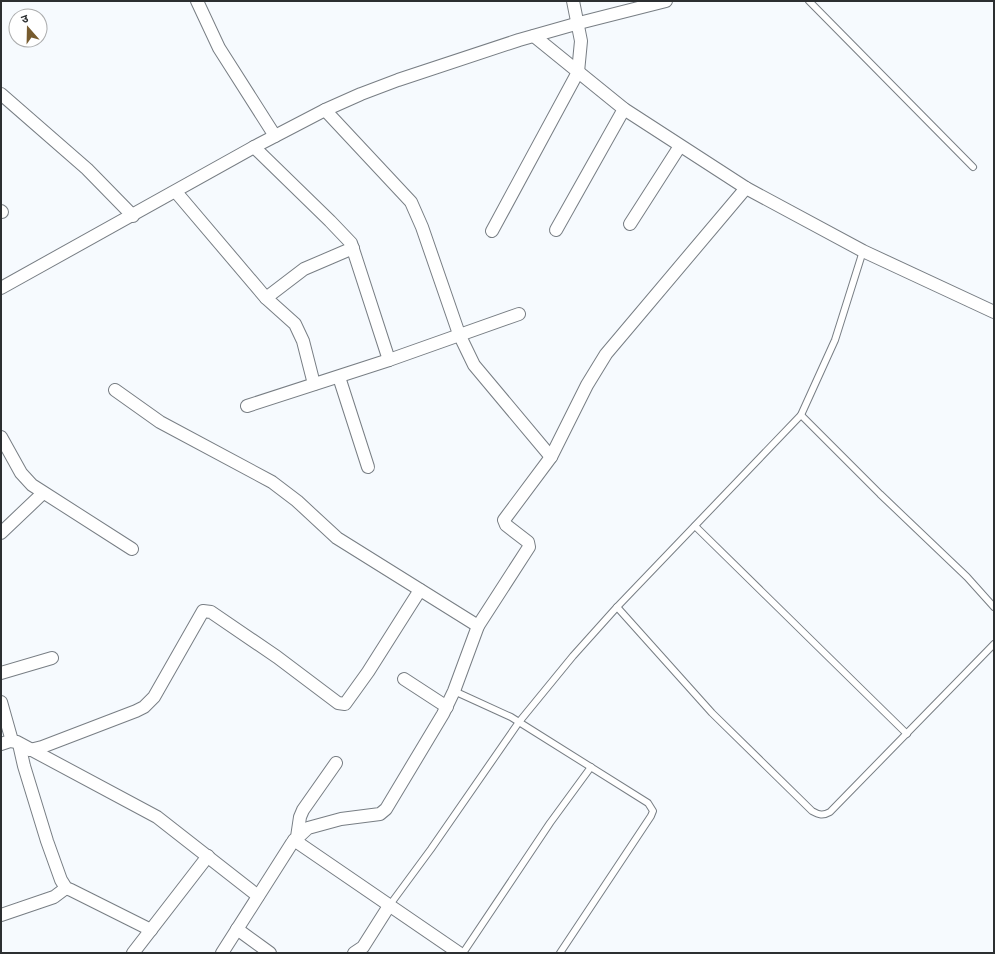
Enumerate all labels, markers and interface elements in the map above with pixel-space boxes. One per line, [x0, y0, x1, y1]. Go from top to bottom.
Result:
north arrow [8, 8, 48, 48]
text: उ [19, 10, 31, 26]

